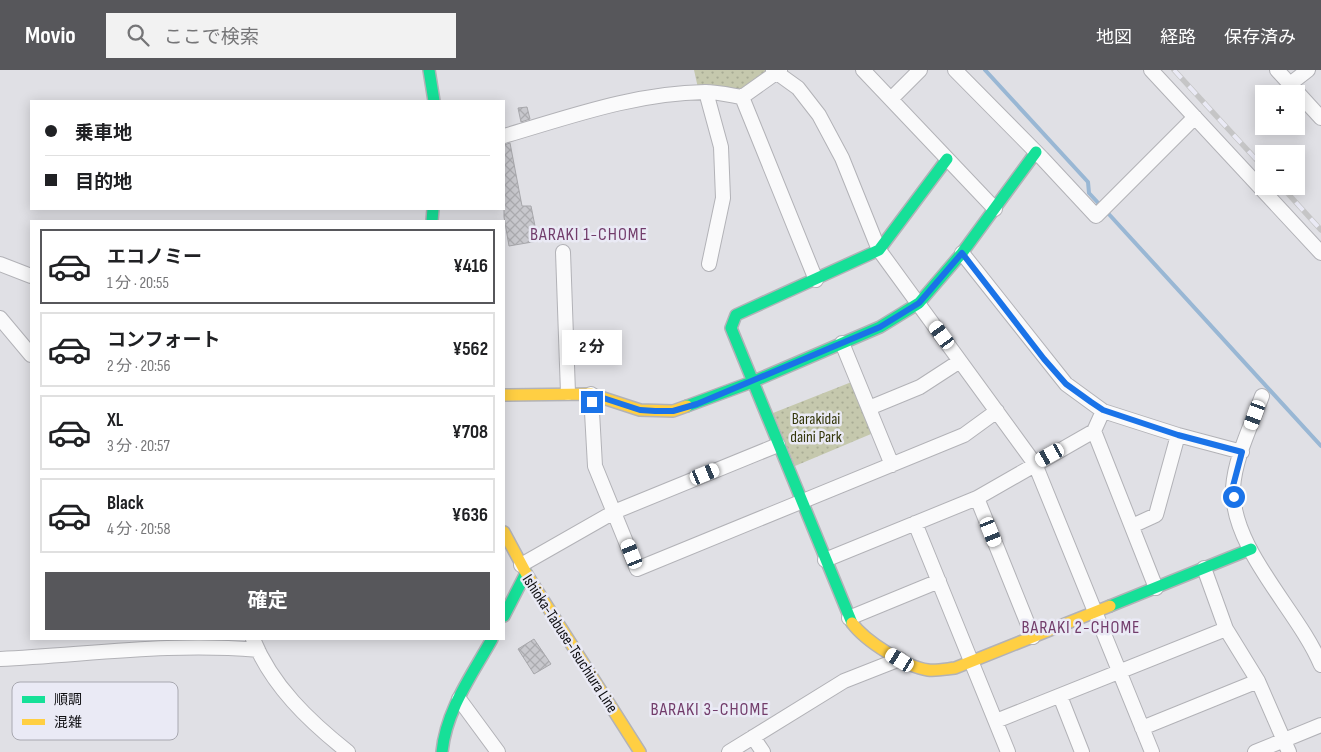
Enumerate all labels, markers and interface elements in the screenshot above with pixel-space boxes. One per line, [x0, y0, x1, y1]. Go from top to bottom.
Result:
search box [106, 13, 456, 58]
text: Movio [25, 21, 76, 50]
icon: search [124, 21, 152, 49]
text: ここで検索 [164, 26, 259, 49]
text: 地図 [1096, 27, 1132, 48]
text: 経路 [1160, 27, 1196, 48]
text: 保存済み [1224, 27, 1296, 48]
map controls [1255, 85, 1305, 195]
button: + [1255, 85, 1305, 135]
text: 乗車地 [75, 122, 132, 145]
button: − [1255, 145, 1305, 195]
text: 目的地 [75, 171, 132, 194]
district label: BARAKI 1-CHOME [530, 224, 648, 245]
icon: car [47, 244, 92, 289]
text: エコノミー [107, 246, 202, 269]
text: ¥416 [453, 255, 488, 278]
text: 1 分 · 20:55 [107, 274, 169, 293]
car [927, 318, 956, 352]
icon: car [47, 327, 92, 372]
text: コンフォート [107, 329, 220, 352]
callout: 2 分 [562, 330, 622, 364]
text: ¥562 [453, 338, 488, 361]
text: 2 分 [579, 338, 605, 357]
text: 2 分 · 20:56 [107, 357, 170, 376]
route end [581, 391, 603, 413]
car [1242, 398, 1267, 432]
text: XL [107, 409, 123, 432]
icon: car [47, 410, 92, 455]
park label: Barakidai daini Park [790, 410, 842, 447]
text: ¥708 [452, 421, 488, 444]
text: 3 分 · 20:57 [107, 437, 170, 456]
car [1033, 441, 1066, 469]
car [688, 461, 721, 487]
route start [1223, 486, 1245, 508]
text: Black [107, 492, 144, 515]
icon: car [47, 493, 92, 538]
text: ¥636 [452, 504, 488, 527]
car [978, 515, 1003, 549]
text: 4 分 · 20:58 [107, 520, 171, 539]
car [619, 537, 644, 571]
street label: Ishioka-Tabuse-Tsuchiura Line [518, 571, 622, 717]
button: 確定 [45, 572, 490, 630]
district label: BARAKI 2-CHOME [1021, 617, 1141, 638]
car [883, 646, 916, 674]
legend [12, 682, 178, 740]
text: 順調 [54, 691, 82, 708]
district label: BARAKI 3-CHOME [650, 699, 770, 720]
text: 混雑 [54, 714, 82, 731]

